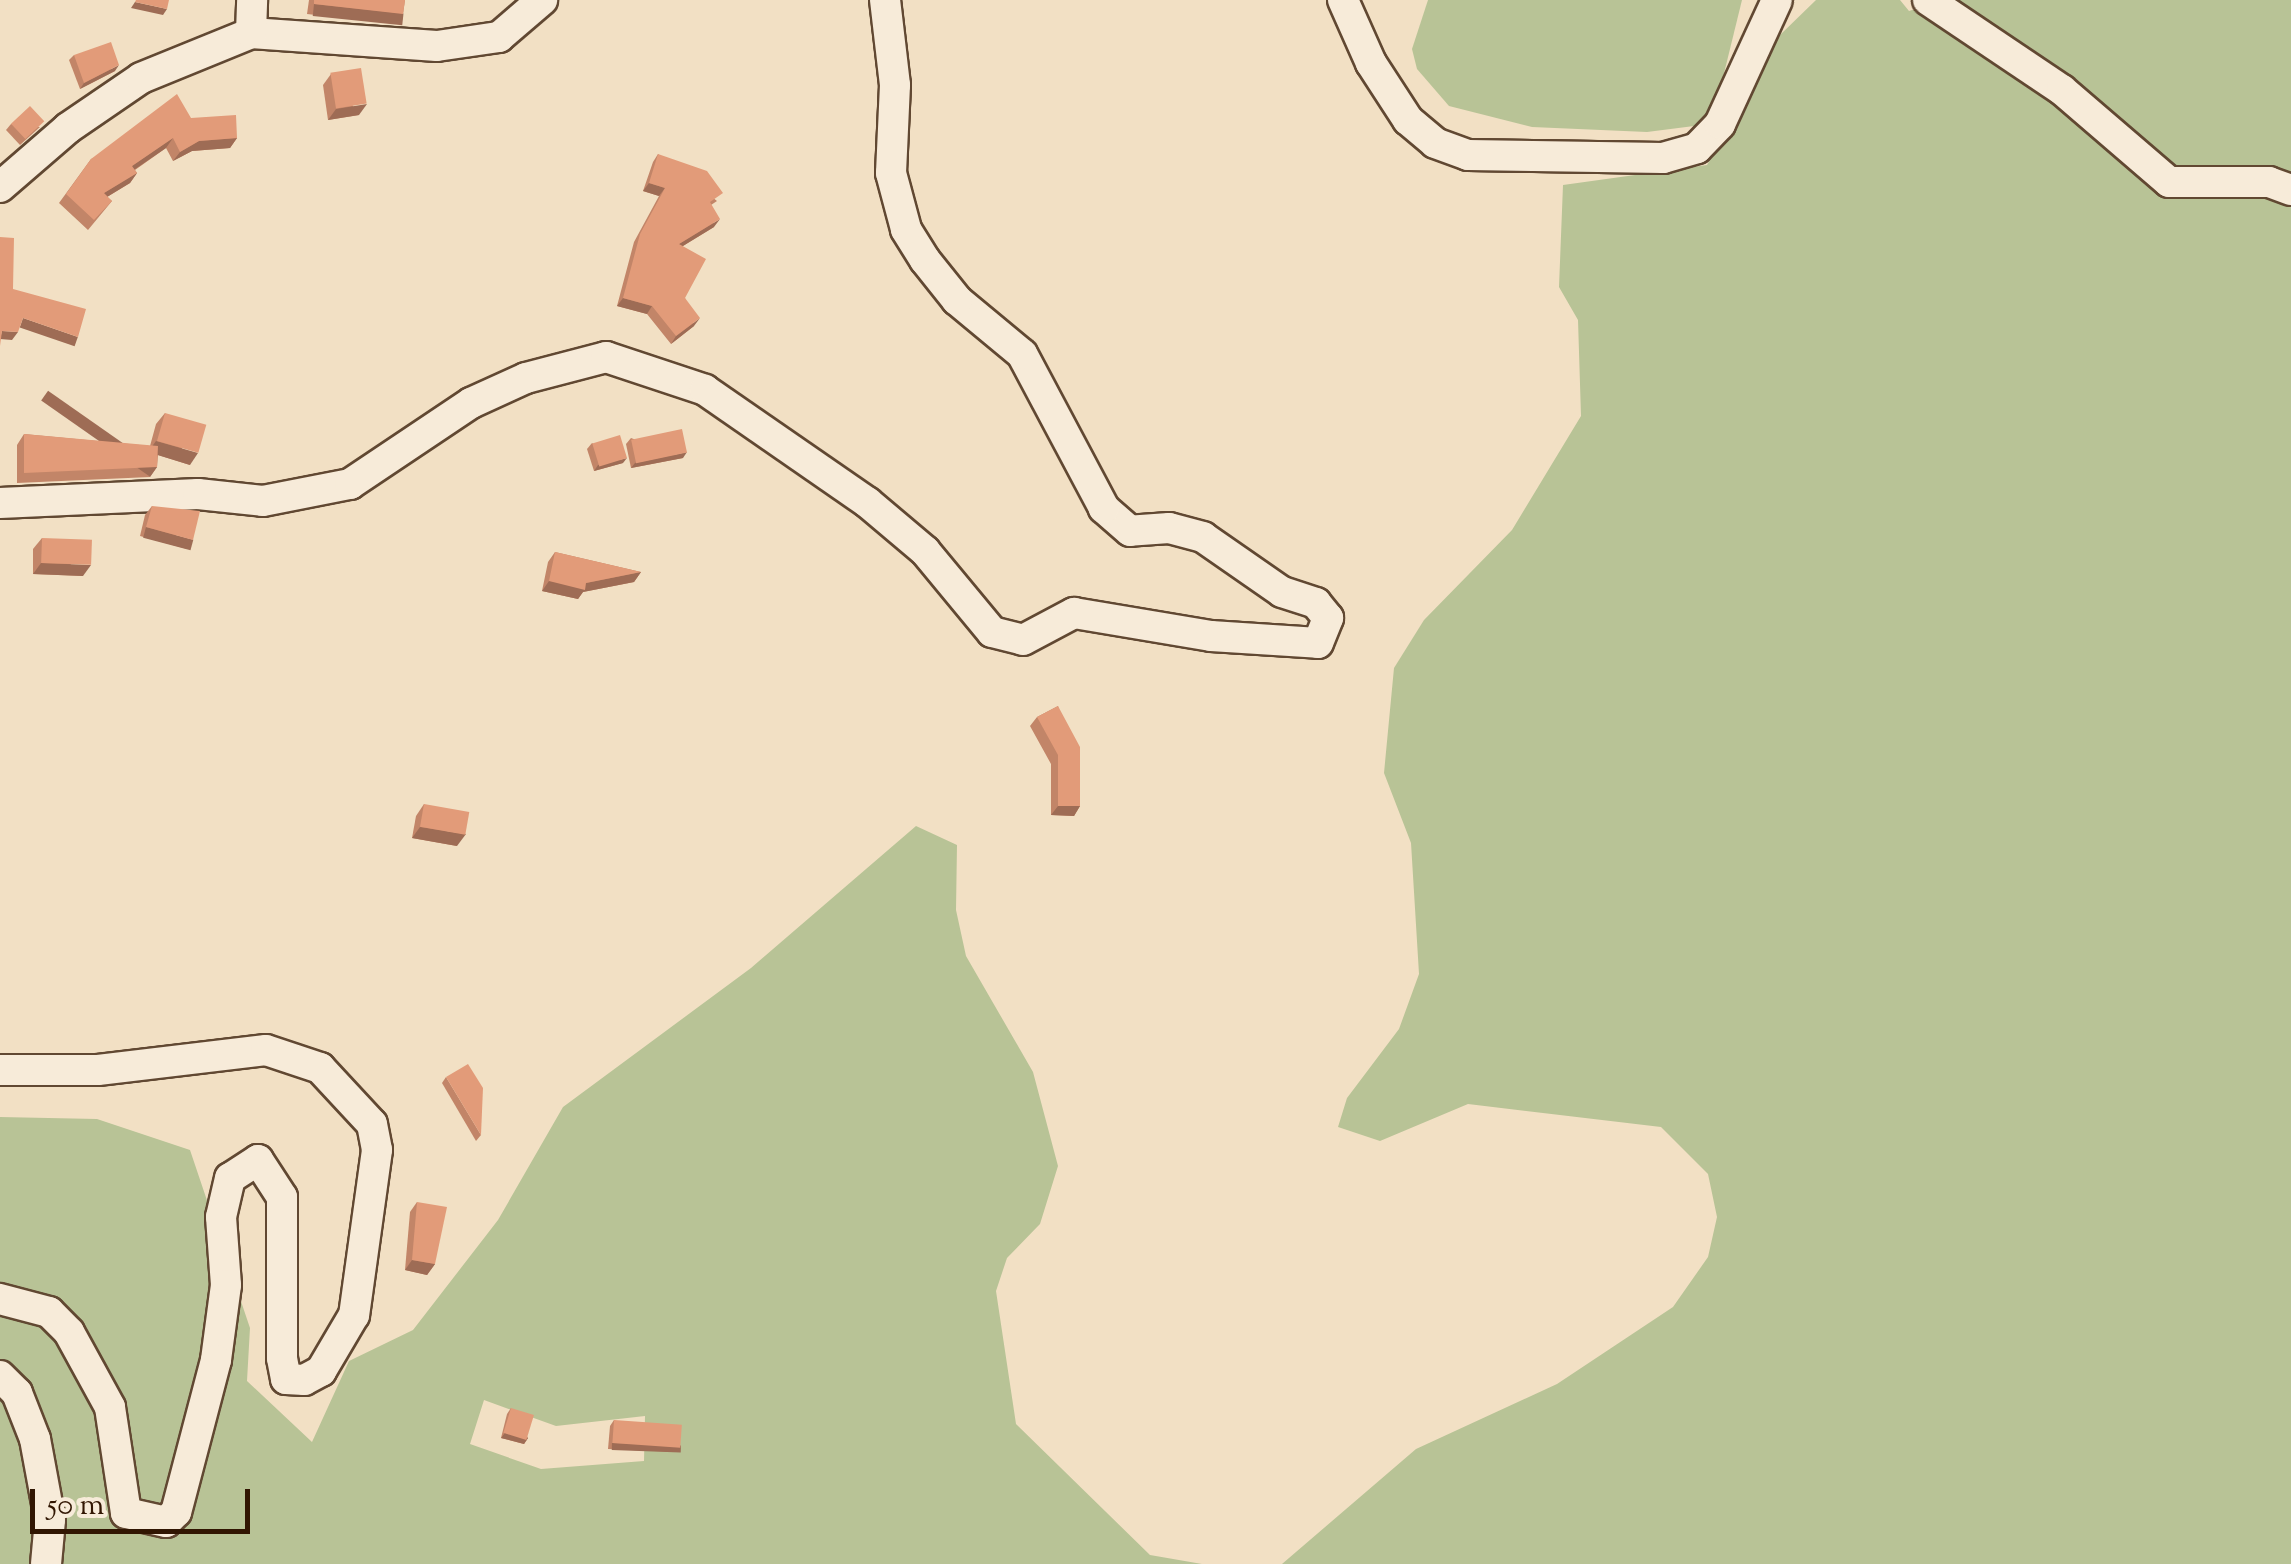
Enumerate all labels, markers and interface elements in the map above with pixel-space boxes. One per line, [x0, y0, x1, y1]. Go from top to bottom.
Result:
scale bar [35, 1469, 255, 1531]
text: 50 m [47, 1485, 104, 1528]

